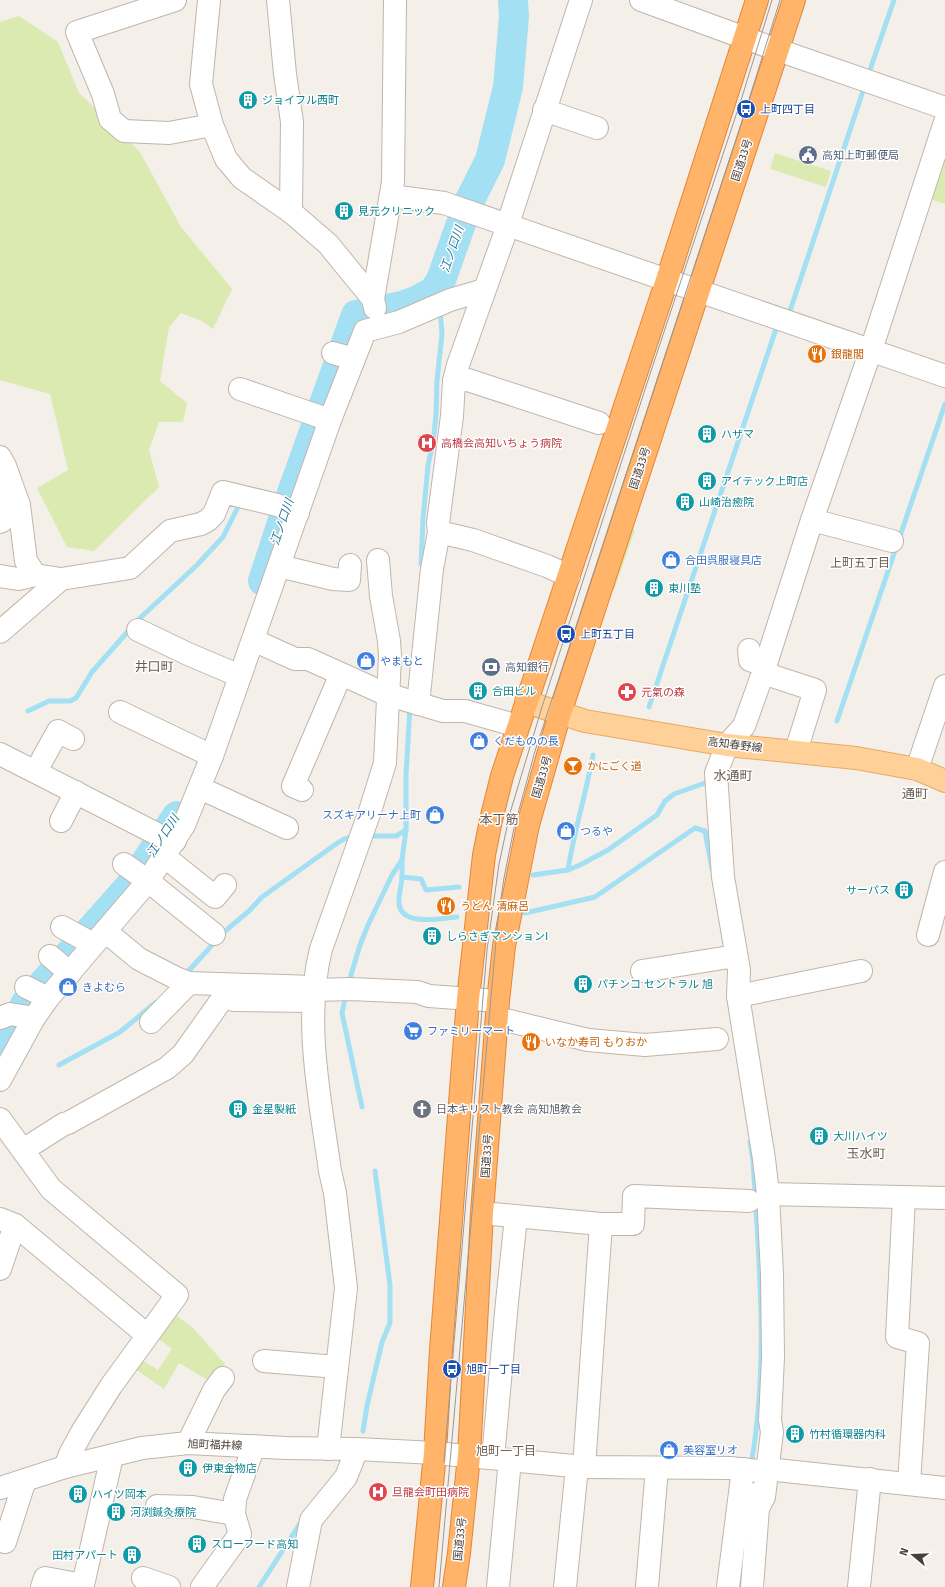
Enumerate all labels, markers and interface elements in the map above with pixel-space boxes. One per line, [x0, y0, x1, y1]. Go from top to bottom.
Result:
building icon: ジョイフル西町 [237, 89, 259, 111]
place label: ジョイフル西町 [262, 94, 339, 107]
bus stop icon: 上町四丁目 [735, 98, 757, 120]
place label: 上町四丁目 [760, 103, 815, 116]
street label: 国道33号 [729, 137, 755, 183]
public building icon: 高知上町郵便局 [797, 144, 819, 166]
place label: 高知上町郵便局 [822, 149, 899, 162]
building icon: 見元クリニック [333, 200, 355, 222]
place label: 見元クリニック [358, 205, 435, 218]
water label: 江ノ口川 [438, 222, 467, 274]
restaurant icon: 銀龍閣 [806, 343, 828, 365]
place label: 銀龍閣 [831, 348, 864, 361]
building icon: ハザマ [696, 423, 718, 445]
place label: ハザマ [721, 428, 754, 441]
hospital icon: 高橋会高知いちょう病院 [416, 432, 438, 454]
place label: 高橋会高知いちょう病院 [441, 437, 562, 450]
street label: 国道33号 [627, 445, 653, 491]
building icon: アイテック上町店 [696, 470, 718, 492]
place label: アイテック上町店 [721, 475, 808, 488]
building icon: 山崎治癒院 [674, 491, 696, 513]
water label: 江ノ口川 [268, 495, 297, 547]
place label: 山崎治癒院 [699, 496, 754, 509]
shop icon: 合田呉服寝具店 [660, 549, 682, 571]
place label: 合田呉服寝具店 [685, 554, 762, 567]
district label: 上町五丁目 [830, 556, 890, 570]
building icon: 東川塾 [643, 577, 665, 599]
place label: 東川塾 [668, 582, 701, 595]
bus stop icon: 上町五丁目 [555, 623, 577, 645]
place label: 上町五丁目 [580, 628, 635, 641]
shop icon: やまもと [355, 650, 377, 672]
place label: やまもと [380, 655, 424, 668]
bank icon: 高知銀行 [480, 656, 502, 678]
district label: 井口町 [134, 659, 174, 674]
place label: 高知銀行 [505, 661, 549, 674]
building icon: 合田ビル [467, 680, 489, 702]
pharmacy icon: 元氣の森 [616, 681, 638, 703]
place label: 合田ビル [492, 685, 536, 698]
place label: 元氣の森 [641, 686, 685, 699]
shop icon: くだものの長 [468, 730, 490, 752]
place label: くだものの長 [493, 735, 559, 748]
street label: 高知春野線 [707, 735, 763, 755]
street label: 国道33号 [530, 754, 554, 800]
bar icon: かにごく道 [562, 755, 584, 777]
place label: かにごく道 [587, 760, 642, 773]
district label: 水通町 [713, 768, 753, 783]
district label: 通町 [902, 786, 928, 801]
shop icon: スズキアリーナ上町 [424, 804, 446, 826]
place label: スズキアリーナ上町 [322, 809, 421, 822]
water label: 江ノ口川 [144, 810, 183, 860]
district label: 本丁筋 [479, 812, 519, 827]
shop icon: つるや [555, 820, 577, 842]
place label: つるや [580, 825, 613, 838]
building icon: サーパス [893, 879, 915, 901]
place label: サーパス [846, 884, 890, 897]
restaurant icon: うどん 清麻呂 [435, 895, 457, 917]
place label: うどん 清麻呂 [460, 900, 529, 913]
building icon: しらさぎマンションI [421, 925, 443, 947]
place label: しらさぎマンションI [446, 930, 548, 943]
building icon: パチンコ セントラル 旭 [572, 973, 594, 995]
shop icon: きよむら [57, 976, 79, 998]
place label: パチンコ セントラル 旭 [597, 978, 713, 991]
place label: きよむら [82, 981, 126, 994]
supermarket icon: ファミリーマート [402, 1020, 424, 1042]
place label: ファミリーマート [427, 1025, 515, 1038]
restaurant icon: いなか寿司 もりおか [520, 1031, 542, 1053]
place label: いなか寿司 もりおか [545, 1036, 647, 1049]
building icon: 金星製紙 [227, 1098, 249, 1120]
church icon: 日本キリスト教会 高知旭教会 [411, 1098, 433, 1120]
place label: 金星製紙 [252, 1103, 296, 1116]
place label: 日本キリスト教会 高知旭教会 [436, 1103, 582, 1116]
building icon: 大川ハイツ [808, 1125, 830, 1147]
place label: 大川ハイツ [833, 1130, 888, 1143]
street label: 国道33号 [479, 1134, 495, 1178]
district label: 玉水町 [846, 1146, 886, 1161]
bus stop icon: 旭町一丁目 [441, 1358, 463, 1380]
place label: 旭町一丁目 [466, 1363, 521, 1376]
building icon: 竹村循環器内科 [784, 1423, 806, 1445]
place label: 竹村循環器内科 [809, 1428, 886, 1441]
street label: 旭町福井線 [187, 1438, 243, 1452]
shop icon: 美容室リオ [658, 1439, 680, 1461]
district label: 旭町一丁目 [476, 1444, 536, 1458]
place label: 美容室リオ [683, 1444, 738, 1457]
building icon: 伊東金物店 [177, 1457, 199, 1479]
place label: 伊東金物店 [202, 1462, 257, 1475]
hospital icon: 旦龍会町田病院 [367, 1481, 389, 1503]
building icon: ハイツ岡本 [67, 1483, 89, 1505]
place label: 旦龍会町田病院 [392, 1486, 469, 1499]
place label: ハイツ岡本 [92, 1488, 147, 1501]
building icon: 河渕鍼灸療院 [105, 1501, 127, 1523]
place label: 河渕鍼灸療院 [130, 1506, 196, 1519]
street label: 国道33号 [451, 1516, 469, 1562]
building icon: スローフード高知 [186, 1533, 208, 1555]
north arrow [893, 1535, 933, 1575]
place label: スローフード高知 [211, 1538, 298, 1551]
building icon: 田村アパート [121, 1544, 143, 1566]
text: N [897, 1546, 911, 1557]
place label: 田村アパート [52, 1549, 118, 1562]

